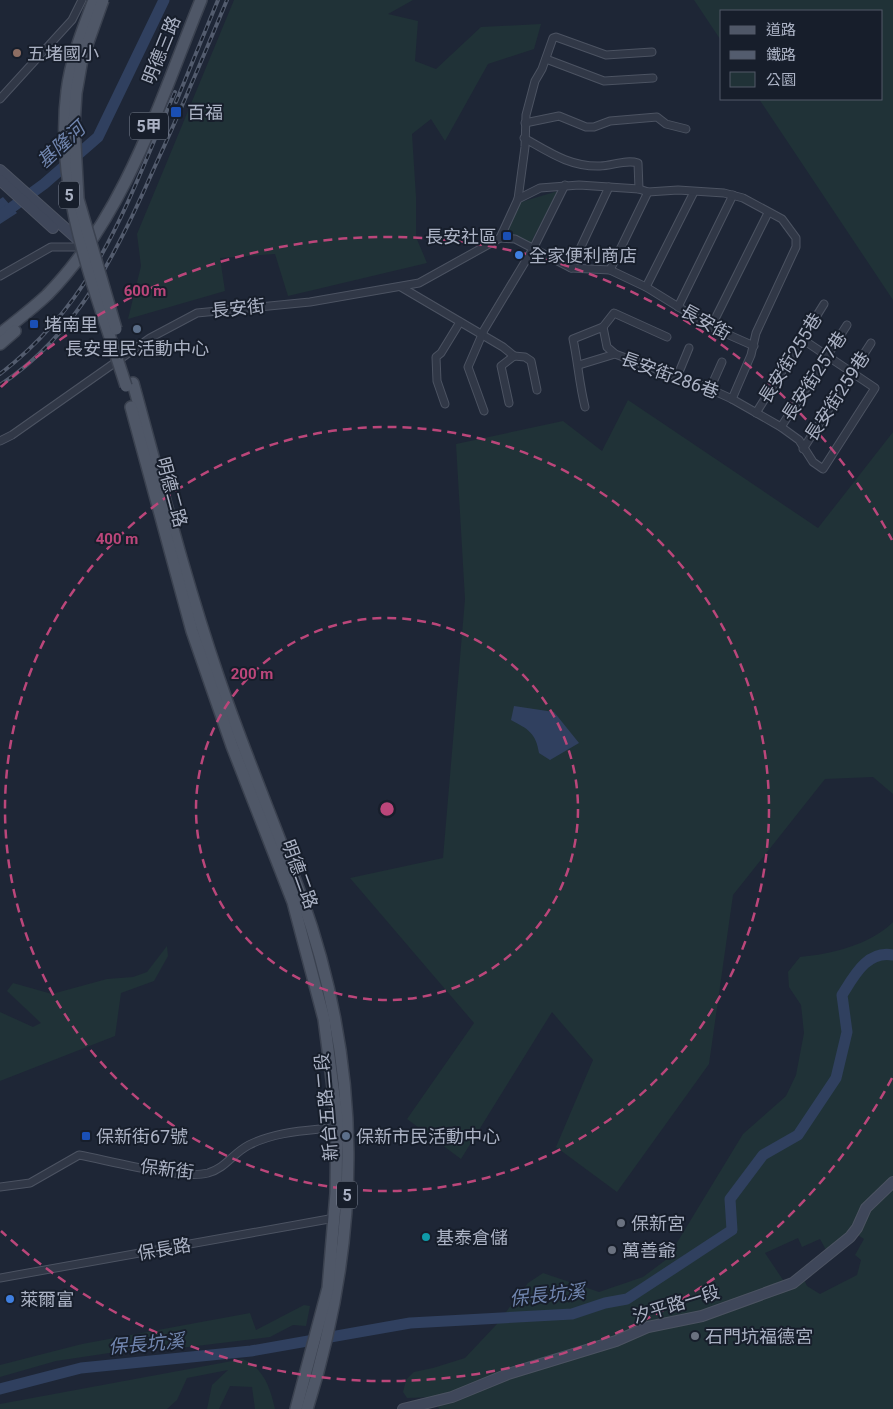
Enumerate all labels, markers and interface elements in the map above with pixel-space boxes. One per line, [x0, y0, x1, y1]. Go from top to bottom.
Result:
legend [720, 10, 883, 100]
street label: 明德三路 [138, 13, 184, 87]
text: 道路 [766, 21, 796, 39]
place label: 五堵國小 [27, 43, 99, 64]
text: 鐵路 [766, 46, 796, 64]
marker: 五堵國小 [11, 47, 23, 59]
text: 公園 [766, 71, 796, 89]
place label: 百福 [187, 102, 223, 123]
marker: 百福 [169, 105, 183, 119]
road number: 5甲 [130, 112, 168, 140]
water label: 基隆河 [32, 114, 93, 173]
road number: 5 [59, 182, 79, 208]
place label: 長安社區 [425, 226, 497, 247]
marker: 長安社區 [501, 230, 513, 242]
place label: 全家便利商店 [529, 245, 637, 266]
marker: 全家便利商店 [513, 249, 525, 261]
text: 600 m [124, 282, 166, 300]
street label: 長安街 [210, 295, 266, 321]
street label: 長安街 [677, 300, 735, 344]
street label: 長安街255巷 [754, 309, 826, 407]
place label: 堵南里 [44, 314, 98, 335]
marker: 堵南里 [28, 318, 40, 330]
marker: 長安里民活動中心 [131, 323, 143, 335]
street label: 長安街257巷 [777, 327, 851, 425]
place label: 長安里民活動中心 [65, 338, 209, 359]
street label: 長安街259巷 [800, 347, 874, 445]
street label: 長安街286巷 [618, 348, 722, 402]
street label: 明德二路 [153, 455, 191, 529]
text: 400 m [96, 530, 138, 548]
text: 200 m [231, 665, 273, 683]
centre of rings [378, 800, 396, 818]
street label: 明德二路 [278, 837, 322, 911]
street label: 新台五路二段 [311, 1052, 341, 1162]
place label: 保新街67號 [96, 1126, 188, 1147]
place label: 保新市民活動中心 [356, 1126, 500, 1147]
marker: 保新街67號 [80, 1130, 92, 1142]
marker: 保新市民活動中心 [340, 1130, 352, 1142]
street label: 保新街 [139, 1155, 195, 1183]
road number: 5 [337, 1182, 357, 1208]
place label: 保新宮 [631, 1213, 685, 1234]
marker: 保新宮 [615, 1217, 627, 1229]
place label: 基泰倉儲 [436, 1227, 508, 1248]
marker: 基泰倉儲 [420, 1231, 432, 1243]
street label: 保長路 [136, 1234, 192, 1264]
place label: 萬善爺 [622, 1240, 676, 1261]
marker: 萬善爺 [606, 1244, 618, 1256]
water label: 保長坑溪 [508, 1279, 589, 1310]
street label: 汐平路一段 [630, 1281, 722, 1327]
place label: 萊爾富 [20, 1289, 74, 1310]
marker: 萊爾富 [4, 1293, 16, 1305]
place label: 石門坑福德宮 [705, 1326, 813, 1347]
water label: 保長坑溪 [107, 1329, 188, 1359]
marker: 石門坑福德宮 [689, 1330, 701, 1342]

